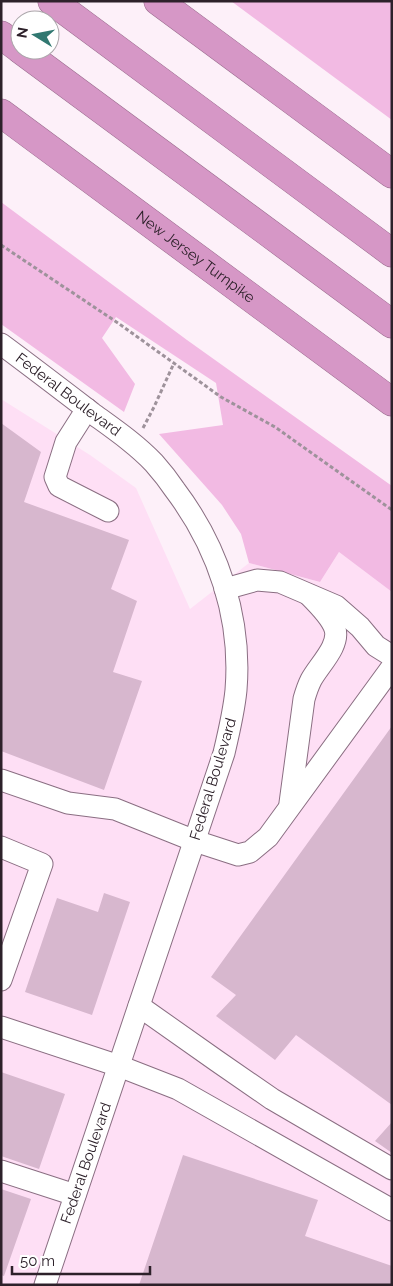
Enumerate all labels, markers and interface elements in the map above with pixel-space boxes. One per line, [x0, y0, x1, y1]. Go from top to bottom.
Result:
north arrow [10, 10, 60, 60]
text: N [13, 26, 31, 39]
street label: New Jersey Turnpike [133, 207, 259, 307]
street label: Federal Boulevard [12, 349, 124, 440]
street label: Federal Boulevard [186, 716, 240, 842]
street label: Federal Boulevard [57, 1100, 115, 1226]
scale bar [12, 1244, 150, 1276]
text: 50 m [20, 1252, 55, 1270]

